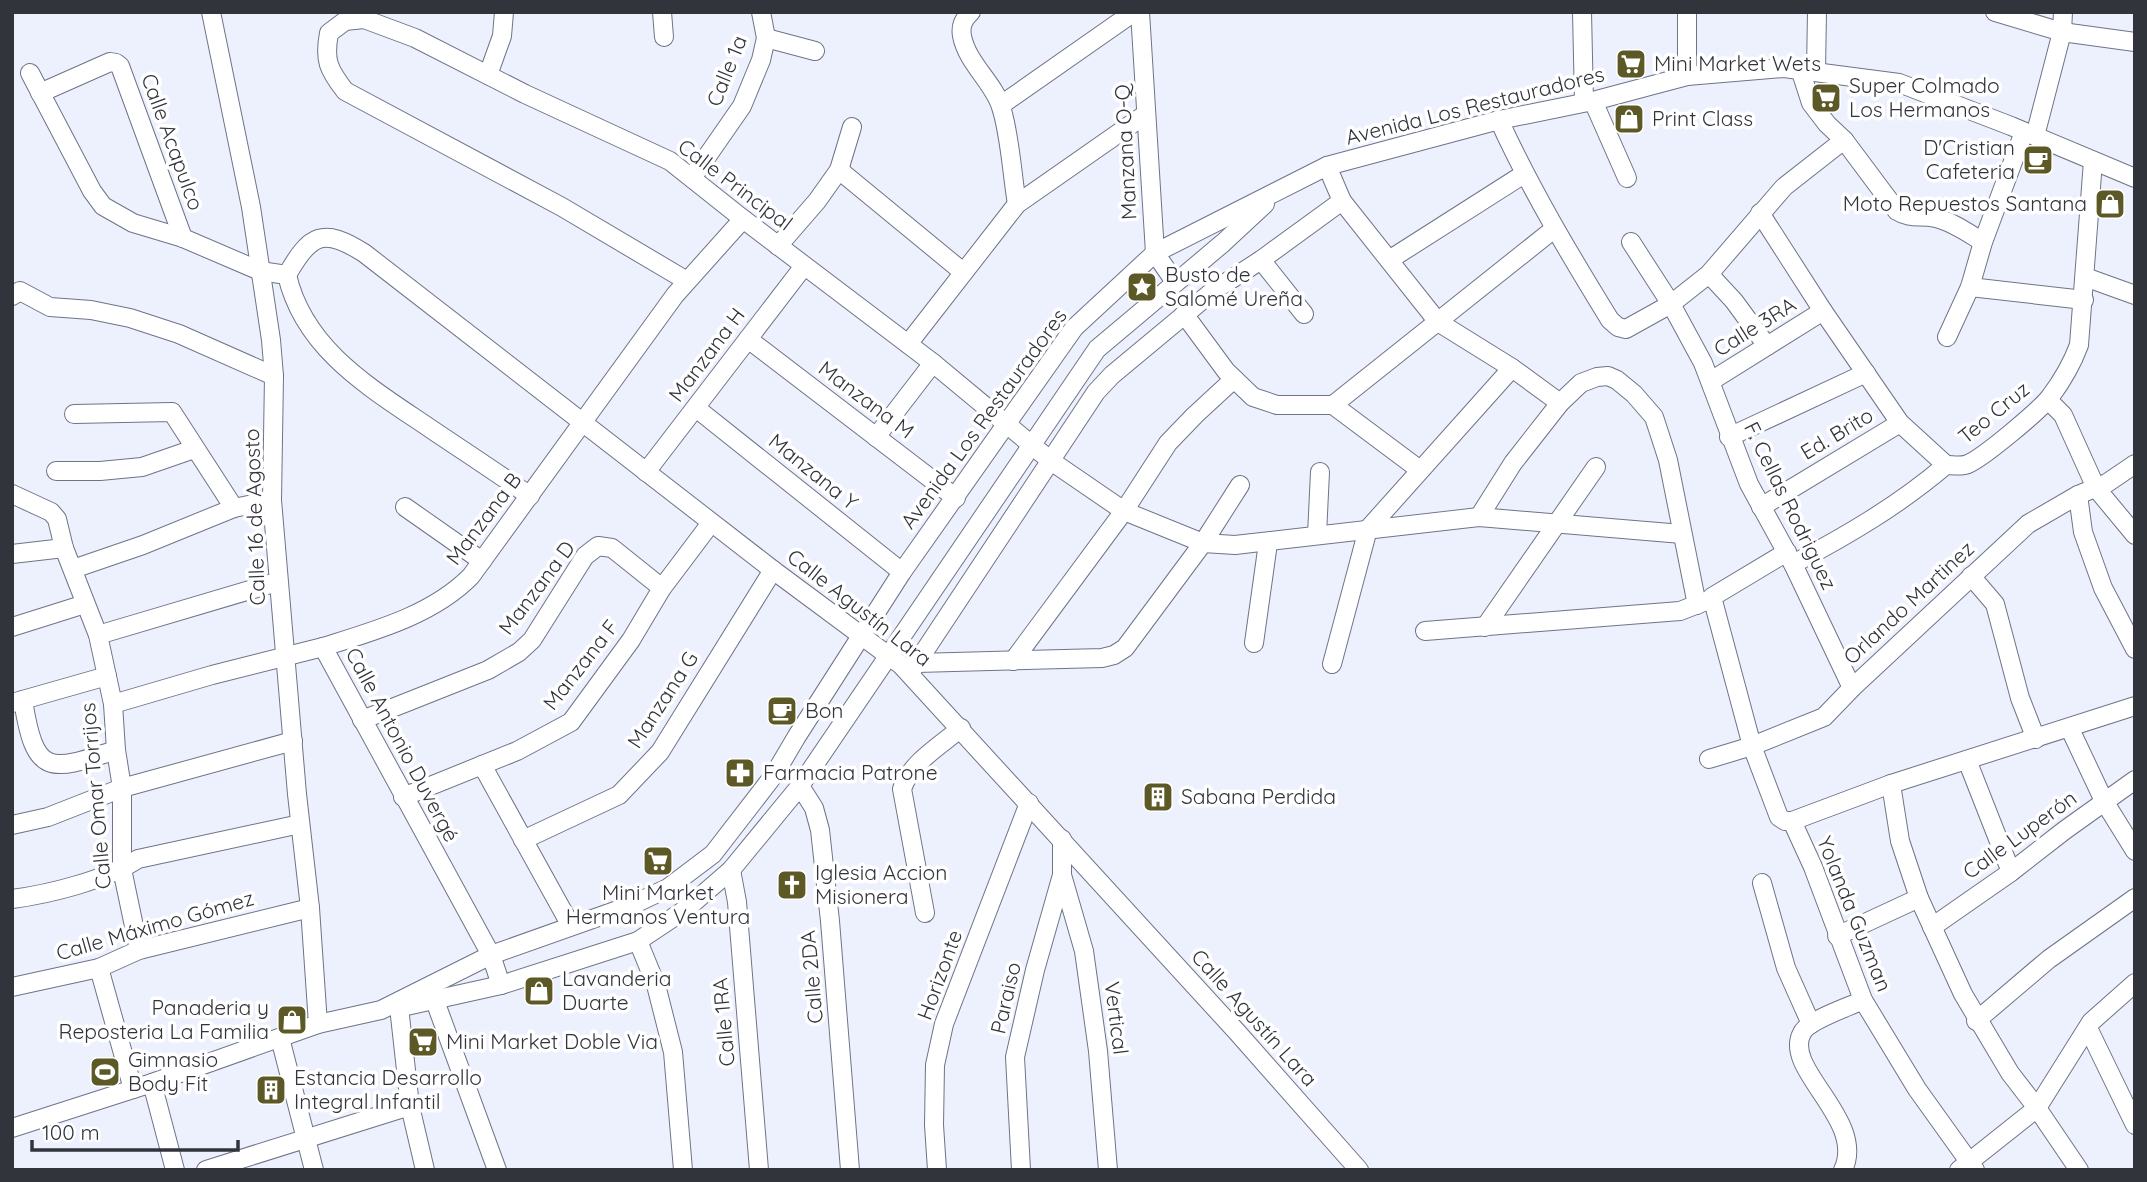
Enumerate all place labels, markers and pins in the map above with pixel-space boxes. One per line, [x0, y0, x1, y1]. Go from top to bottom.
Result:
supermarket icon: Mini Market Wets [1614, 47, 1648, 81]
place label: Mini Market Wets [1654, 50, 1821, 76]
place label: Super Colmado Los Hermanos [1849, 72, 2000, 122]
supermarket icon: Super Colmado Los Hermanos [1809, 81, 1843, 115]
shop icon: Print Class [1612, 102, 1646, 136]
place label: Print Class [1652, 105, 1753, 131]
place label: D'Cristian Cafeteria [1923, 134, 2015, 184]
cafe icon: D'Cristian Cafeteria [2021, 143, 2055, 177]
shop icon: Moto Repuestos Santana [2093, 187, 2127, 221]
place label: Moto Repuestos Santana [1843, 190, 2087, 216]
place label: Busto de Salomé Ureña [1165, 261, 1303, 311]
place icon: Busto de Salomé Ureña [1125, 270, 1159, 304]
cafe icon: Bon [765, 694, 799, 728]
place label: Bon [805, 697, 843, 723]
pharmacy icon: Farmacia Patrone [723, 756, 757, 790]
place label: Farmacia Patrone [763, 759, 938, 785]
building icon: Sabana Perdida [1141, 780, 1175, 814]
place label: Sabana Perdida [1181, 783, 1336, 809]
supermarket icon: Mini Market Hermanos Ventura [641, 844, 675, 878]
place label: Iglesia Accion Misionera [815, 859, 947, 909]
church icon: Iglesia Accion Misionera [775, 868, 809, 902]
place label: Mini Market Hermanos Ventura [566, 879, 750, 929]
place label: Lavanderia Duarte [562, 965, 671, 1015]
shop icon: Lavanderia Duarte [522, 974, 556, 1008]
place label: Panaderia y Reposteria La Familia [58, 994, 269, 1044]
shop icon: Panaderia y Reposteria La Familia [275, 1003, 309, 1037]
supermarket icon: Mini Market Doble Via [406, 1025, 440, 1059]
place label: Mini Market Doble Via [446, 1028, 658, 1054]
place label: Gimnasio Body Fit [128, 1046, 218, 1096]
sports icon: Gimnasio Body Fit [88, 1055, 122, 1089]
place label: Estancia Desarrollo Integral Infantil [294, 1064, 482, 1114]
building icon: Estancia Desarrollo Integral Infantil [254, 1073, 288, 1107]

